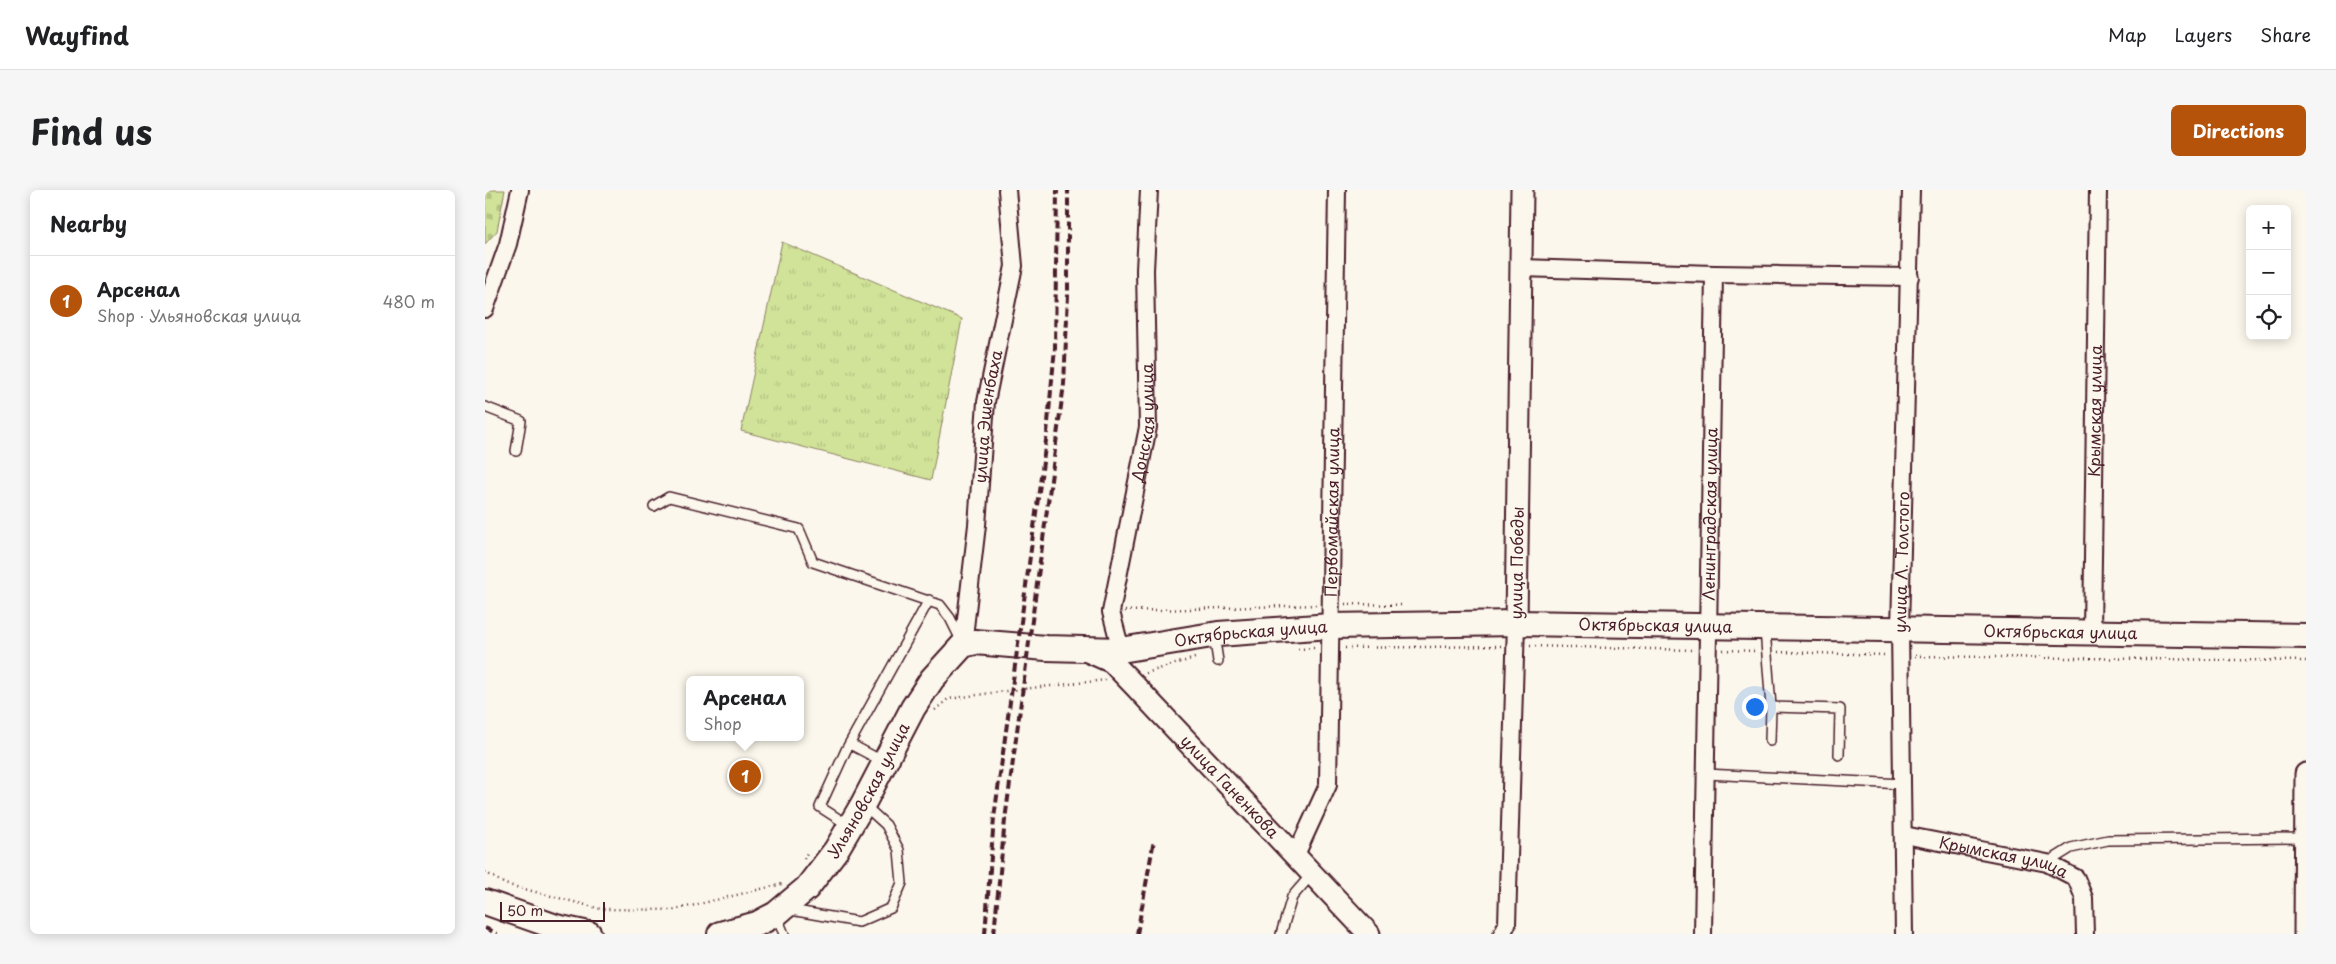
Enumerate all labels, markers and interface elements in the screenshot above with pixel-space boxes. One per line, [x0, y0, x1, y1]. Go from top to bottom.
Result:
text: Wayfind [25, 17, 129, 53]
text: Map [2108, 21, 2147, 48]
text: Layers [2175, 21, 2232, 48]
text: Share [2260, 21, 2311, 48]
text: Find us [30, 104, 152, 157]
button: Directions [2171, 105, 2306, 156]
map controls [2246, 205, 2291, 340]
button: + [2246, 205, 2291, 250]
text: Nearby [50, 207, 127, 239]
button: − [2246, 250, 2291, 295]
text: Арсенал [97, 275, 180, 303]
text: 1 [62, 289, 70, 313]
text: 480 m [383, 289, 435, 313]
button: locate [2246, 295, 2291, 340]
text: Shop · Ульяновская улица [97, 303, 301, 327]
street label: Крымская улица [2081, 345, 2107, 477]
street label: улица Эшенбаха [967, 347, 1007, 484]
street label: Донская улица [1124, 363, 1159, 485]
street label: Первомайская улица [1318, 427, 1344, 597]
street label: Ленинградская улица [1696, 427, 1722, 601]
street label: улица Л. Толстого [1887, 491, 1914, 633]
street label: улица Победы [1503, 506, 1529, 620]
street label: Октябрьская улица [1578, 611, 1733, 638]
street label: Октябрьская улица [1172, 613, 1328, 652]
street label: Октябрьская улица [1983, 618, 2138, 644]
popup [686, 676, 804, 741]
text: Арсенал [703, 683, 787, 711]
your location [1742, 694, 1768, 720]
text: Shop [703, 711, 742, 735]
street label: Ульяновская улица [821, 718, 914, 863]
street label: улица Ганенкова [1176, 729, 1285, 843]
pin: 1 [729, 757, 761, 795]
street label: Крымская улица [1937, 829, 2073, 883]
scale bar [500, 899, 605, 922]
text: 50 m [507, 900, 543, 921]

